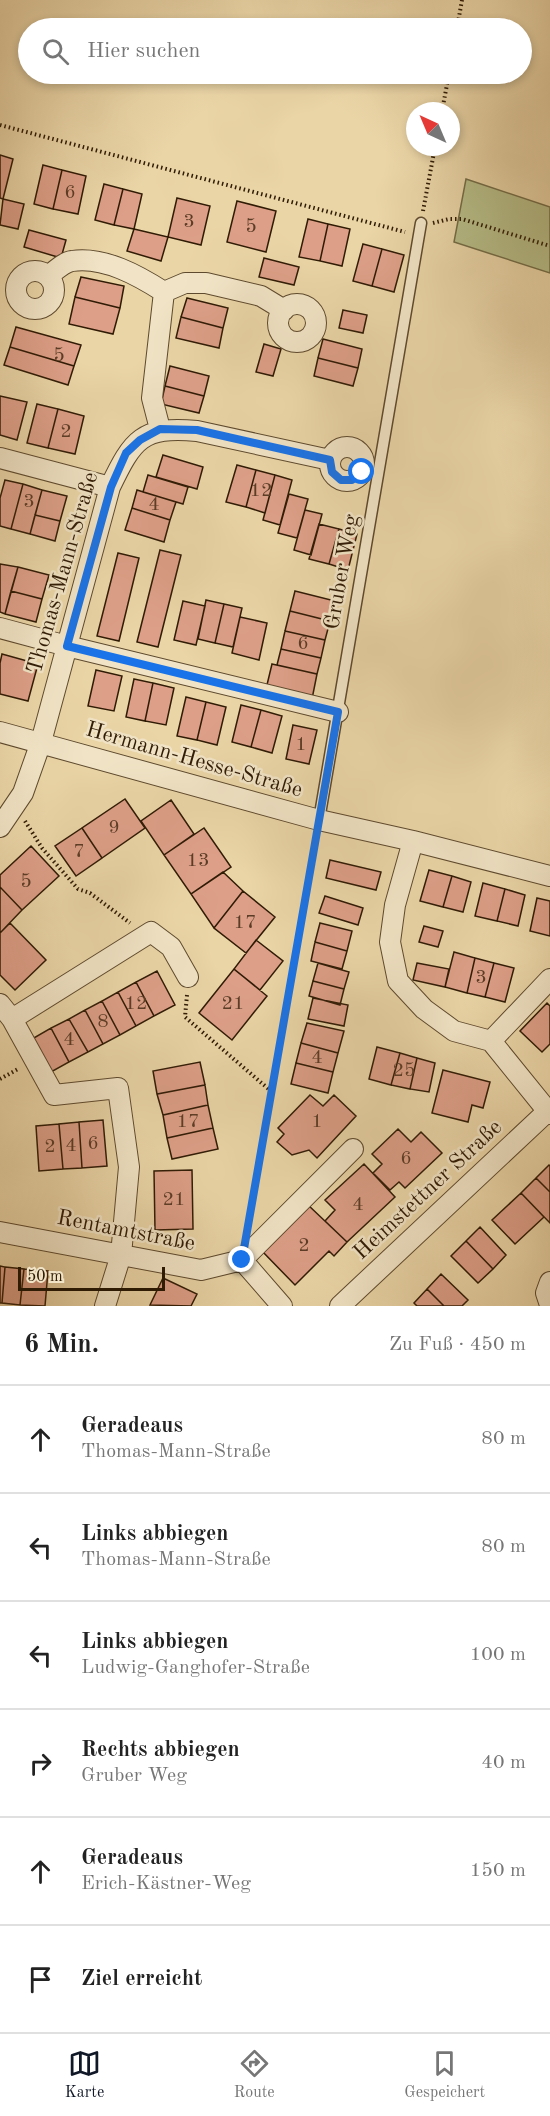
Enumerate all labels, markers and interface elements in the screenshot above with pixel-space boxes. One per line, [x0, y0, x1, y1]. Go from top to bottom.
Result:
search box [18, 18, 532, 84]
icon: search [39, 35, 72, 68]
text: Hier suchen [87, 40, 200, 62]
north arrow [406, 102, 460, 156]
house number: 6 [64, 183, 76, 203]
house number: 3 [183, 212, 195, 232]
house number: 5 [245, 217, 257, 237]
house number: 5 [53, 346, 65, 366]
house number: 2 [60, 422, 72, 442]
route start [348, 458, 374, 484]
street label: Thomas-Mann-Straße [24, 470, 102, 676]
house number: 12 [249, 481, 273, 501]
house number: 3 [23, 492, 35, 512]
house number: 4 [148, 495, 160, 515]
street label: Gruber Weg [321, 513, 363, 631]
house number: 6 [297, 634, 309, 654]
street label: Hermann-Hesse-Straße [83, 718, 305, 802]
house number: 1 [295, 735, 307, 755]
house number: 9 [108, 818, 120, 838]
house number: 7 [73, 842, 85, 862]
house number: 13 [186, 851, 210, 871]
house number: 5 [20, 872, 32, 892]
house number: 17 [233, 913, 257, 933]
house number: 3 [475, 968, 487, 988]
house number: 12 [124, 994, 148, 1014]
house number: 21 [221, 994, 245, 1014]
house number: 8 [97, 1012, 109, 1032]
house number: 4 [63, 1030, 75, 1050]
house number: 4 [311, 1048, 323, 1068]
house number: 25 [392, 1061, 416, 1081]
house number: 17 [176, 1112, 200, 1132]
house number: 1 [311, 1112, 323, 1132]
street label: Heimstettner Straße [350, 1116, 506, 1264]
house number: 6 [87, 1134, 99, 1154]
house number: 4 [65, 1136, 77, 1156]
house number: 2 [44, 1137, 56, 1157]
house number: 6 [400, 1149, 412, 1169]
house number: 21 [162, 1190, 186, 1210]
house number: 4 [352, 1195, 364, 1215]
street label: Rentamtstraße [55, 1207, 197, 1255]
house number: 2 [298, 1236, 310, 1256]
route end [228, 1246, 254, 1272]
scale bar [18, 1264, 165, 1292]
text: 50 m [27, 1269, 63, 1285]
text: 6 Min. [24, 1332, 99, 1358]
text: Zu Fuß · 450 m [389, 1335, 526, 1355]
text: Geradeaus [81, 1415, 183, 1437]
icon: ahead [24, 1423, 57, 1456]
text: 80 m [481, 1429, 526, 1449]
text: Thomas-Mann-Straße [81, 1442, 271, 1462]
text: Links abbiegen [81, 1523, 229, 1545]
icon: left [24, 1531, 57, 1564]
text: 80 m [481, 1537, 526, 1557]
text: Thomas-Mann-Straße [81, 1550, 271, 1570]
text: Links abbiegen [81, 1631, 229, 1653]
icon: left [24, 1639, 57, 1672]
text: 100 m [470, 1645, 526, 1665]
text: Ludwig-Ganghofer-Straße [81, 1658, 310, 1678]
text: Rechts abbiegen [81, 1739, 240, 1761]
icon: right [24, 1747, 57, 1780]
text: 40 m [481, 1753, 526, 1773]
text: Gruber Weg [81, 1766, 187, 1786]
text: Geradeaus [81, 1847, 183, 1869]
icon: ahead [24, 1855, 57, 1888]
text: 150 m [470, 1861, 526, 1881]
text: Erich-Kästner-Weg [81, 1874, 251, 1894]
icon: arrive [24, 1963, 57, 1996]
text: Ziel erreicht [81, 1968, 202, 1990]
tab: Karte [65, 2047, 104, 2103]
tab: Route [234, 2047, 275, 2103]
tab: Gespeichert [404, 2047, 485, 2103]

